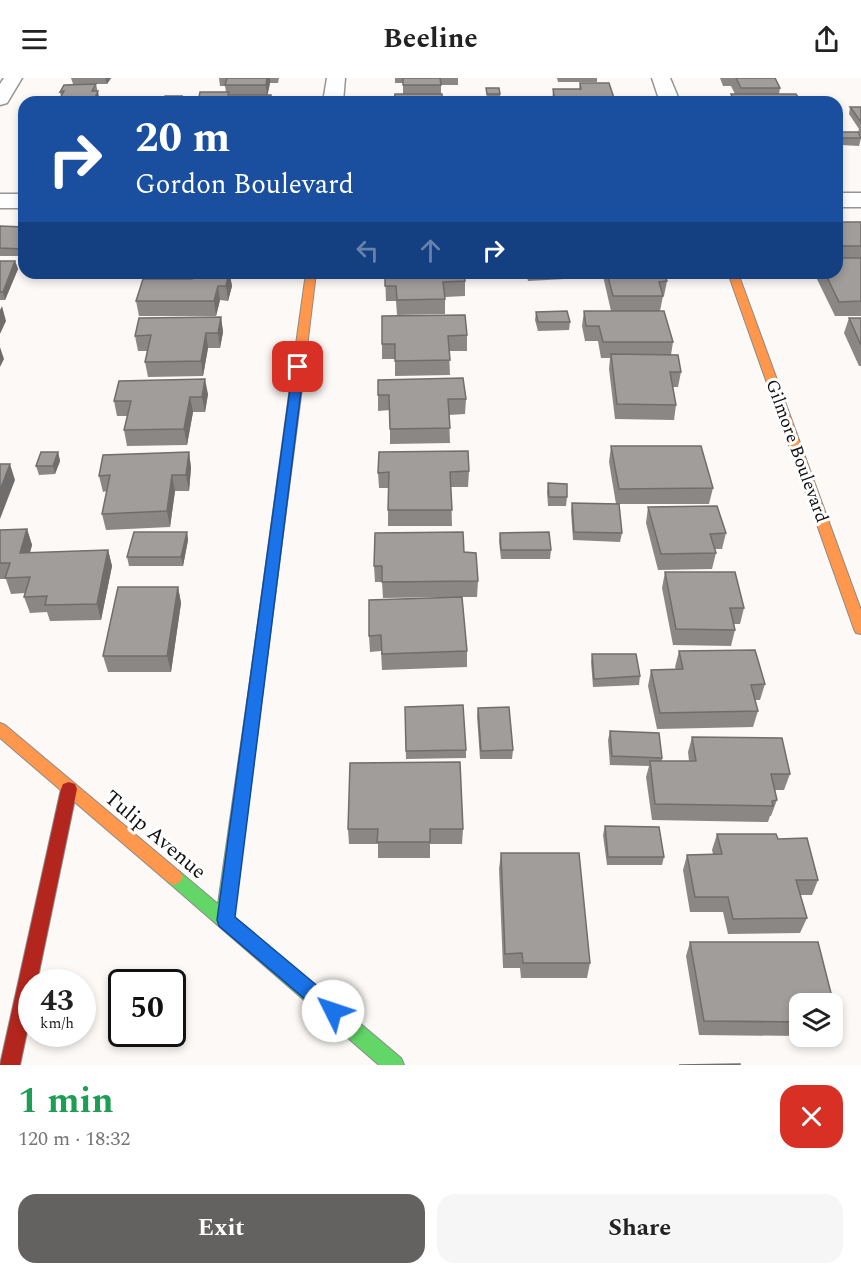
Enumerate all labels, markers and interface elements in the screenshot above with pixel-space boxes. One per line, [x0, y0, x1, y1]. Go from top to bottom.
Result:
text: Beeline [383, 18, 478, 60]
icon: menu [18, 23, 51, 56]
icon: share [810, 23, 843, 56]
text: 20 m [135, 107, 230, 170]
icon: right [36, 120, 114, 198]
text: Gordon Boulevard [135, 164, 354, 206]
icon: left [351, 234, 384, 267]
icon: ahead [414, 234, 447, 267]
icon: right [477, 234, 510, 267]
pin [272, 341, 323, 392]
icon: arrive [281, 350, 314, 383]
street label: Gilmore Boulevard [759, 376, 835, 526]
street label: Tulip Avenue [97, 783, 213, 887]
speed limit sign: 50 [108, 969, 186, 1047]
text: 43 [40, 978, 74, 1024]
position arrow [301, 979, 365, 1043]
map controls [789, 993, 843, 1047]
button: layers [789, 993, 843, 1047]
text: km/h [40, 1012, 74, 1035]
text: 1 min [18, 1074, 114, 1129]
button: close [780, 1085, 843, 1148]
text: 120 m · 18:32 [18, 1124, 130, 1154]
button: Exit [18, 1194, 425, 1263]
button: Share [437, 1194, 843, 1263]

